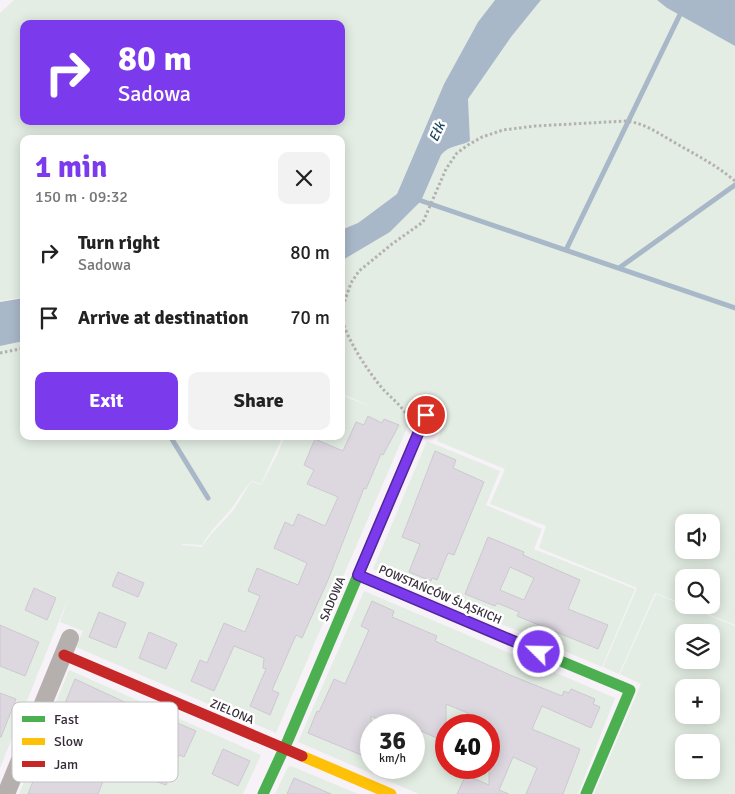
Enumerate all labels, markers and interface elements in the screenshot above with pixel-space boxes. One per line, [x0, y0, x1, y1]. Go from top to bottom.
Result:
text: 80 m [118, 37, 192, 80]
icon: right [35, 40, 100, 105]
text: Sadowa [118, 80, 191, 107]
water label: Ełk [425, 118, 450, 144]
text: 1 min [35, 149, 107, 186]
button: close [278, 152, 330, 204]
text: 150 m · 09:32 [35, 187, 128, 207]
text: Turn right [78, 231, 160, 255]
icon: right [35, 239, 63, 267]
text: 80 m [290, 241, 330, 265]
text: Sadowa [78, 255, 131, 275]
icon: arrive [35, 304, 63, 332]
text: Arrive at destination [78, 306, 249, 330]
text: 70 m [290, 306, 330, 330]
button: Exit [35, 372, 178, 430]
button: Share [188, 372, 330, 430]
pin [405, 394, 447, 436]
icon: arrive [412, 401, 440, 429]
map controls [675, 514, 720, 779]
button: sound [675, 514, 720, 559]
street label: POWSTAŃCÓW ŚLĄSKICH [376, 562, 504, 628]
button: search [675, 569, 720, 614]
street label: SADOWA [317, 574, 349, 623]
button: layers [675, 624, 720, 669]
position arrow [512, 625, 564, 677]
button: + [675, 679, 720, 724]
street label: ZIELONA [208, 696, 257, 728]
legend [12, 702, 178, 782]
text: Fast [54, 711, 79, 728]
speed limit sign: 40 [435, 714, 500, 779]
text: 36 [379, 725, 406, 756]
text: Slow [54, 733, 83, 750]
button: − [675, 734, 720, 779]
text: km/h [379, 751, 406, 766]
text: Jam [54, 756, 78, 773]

